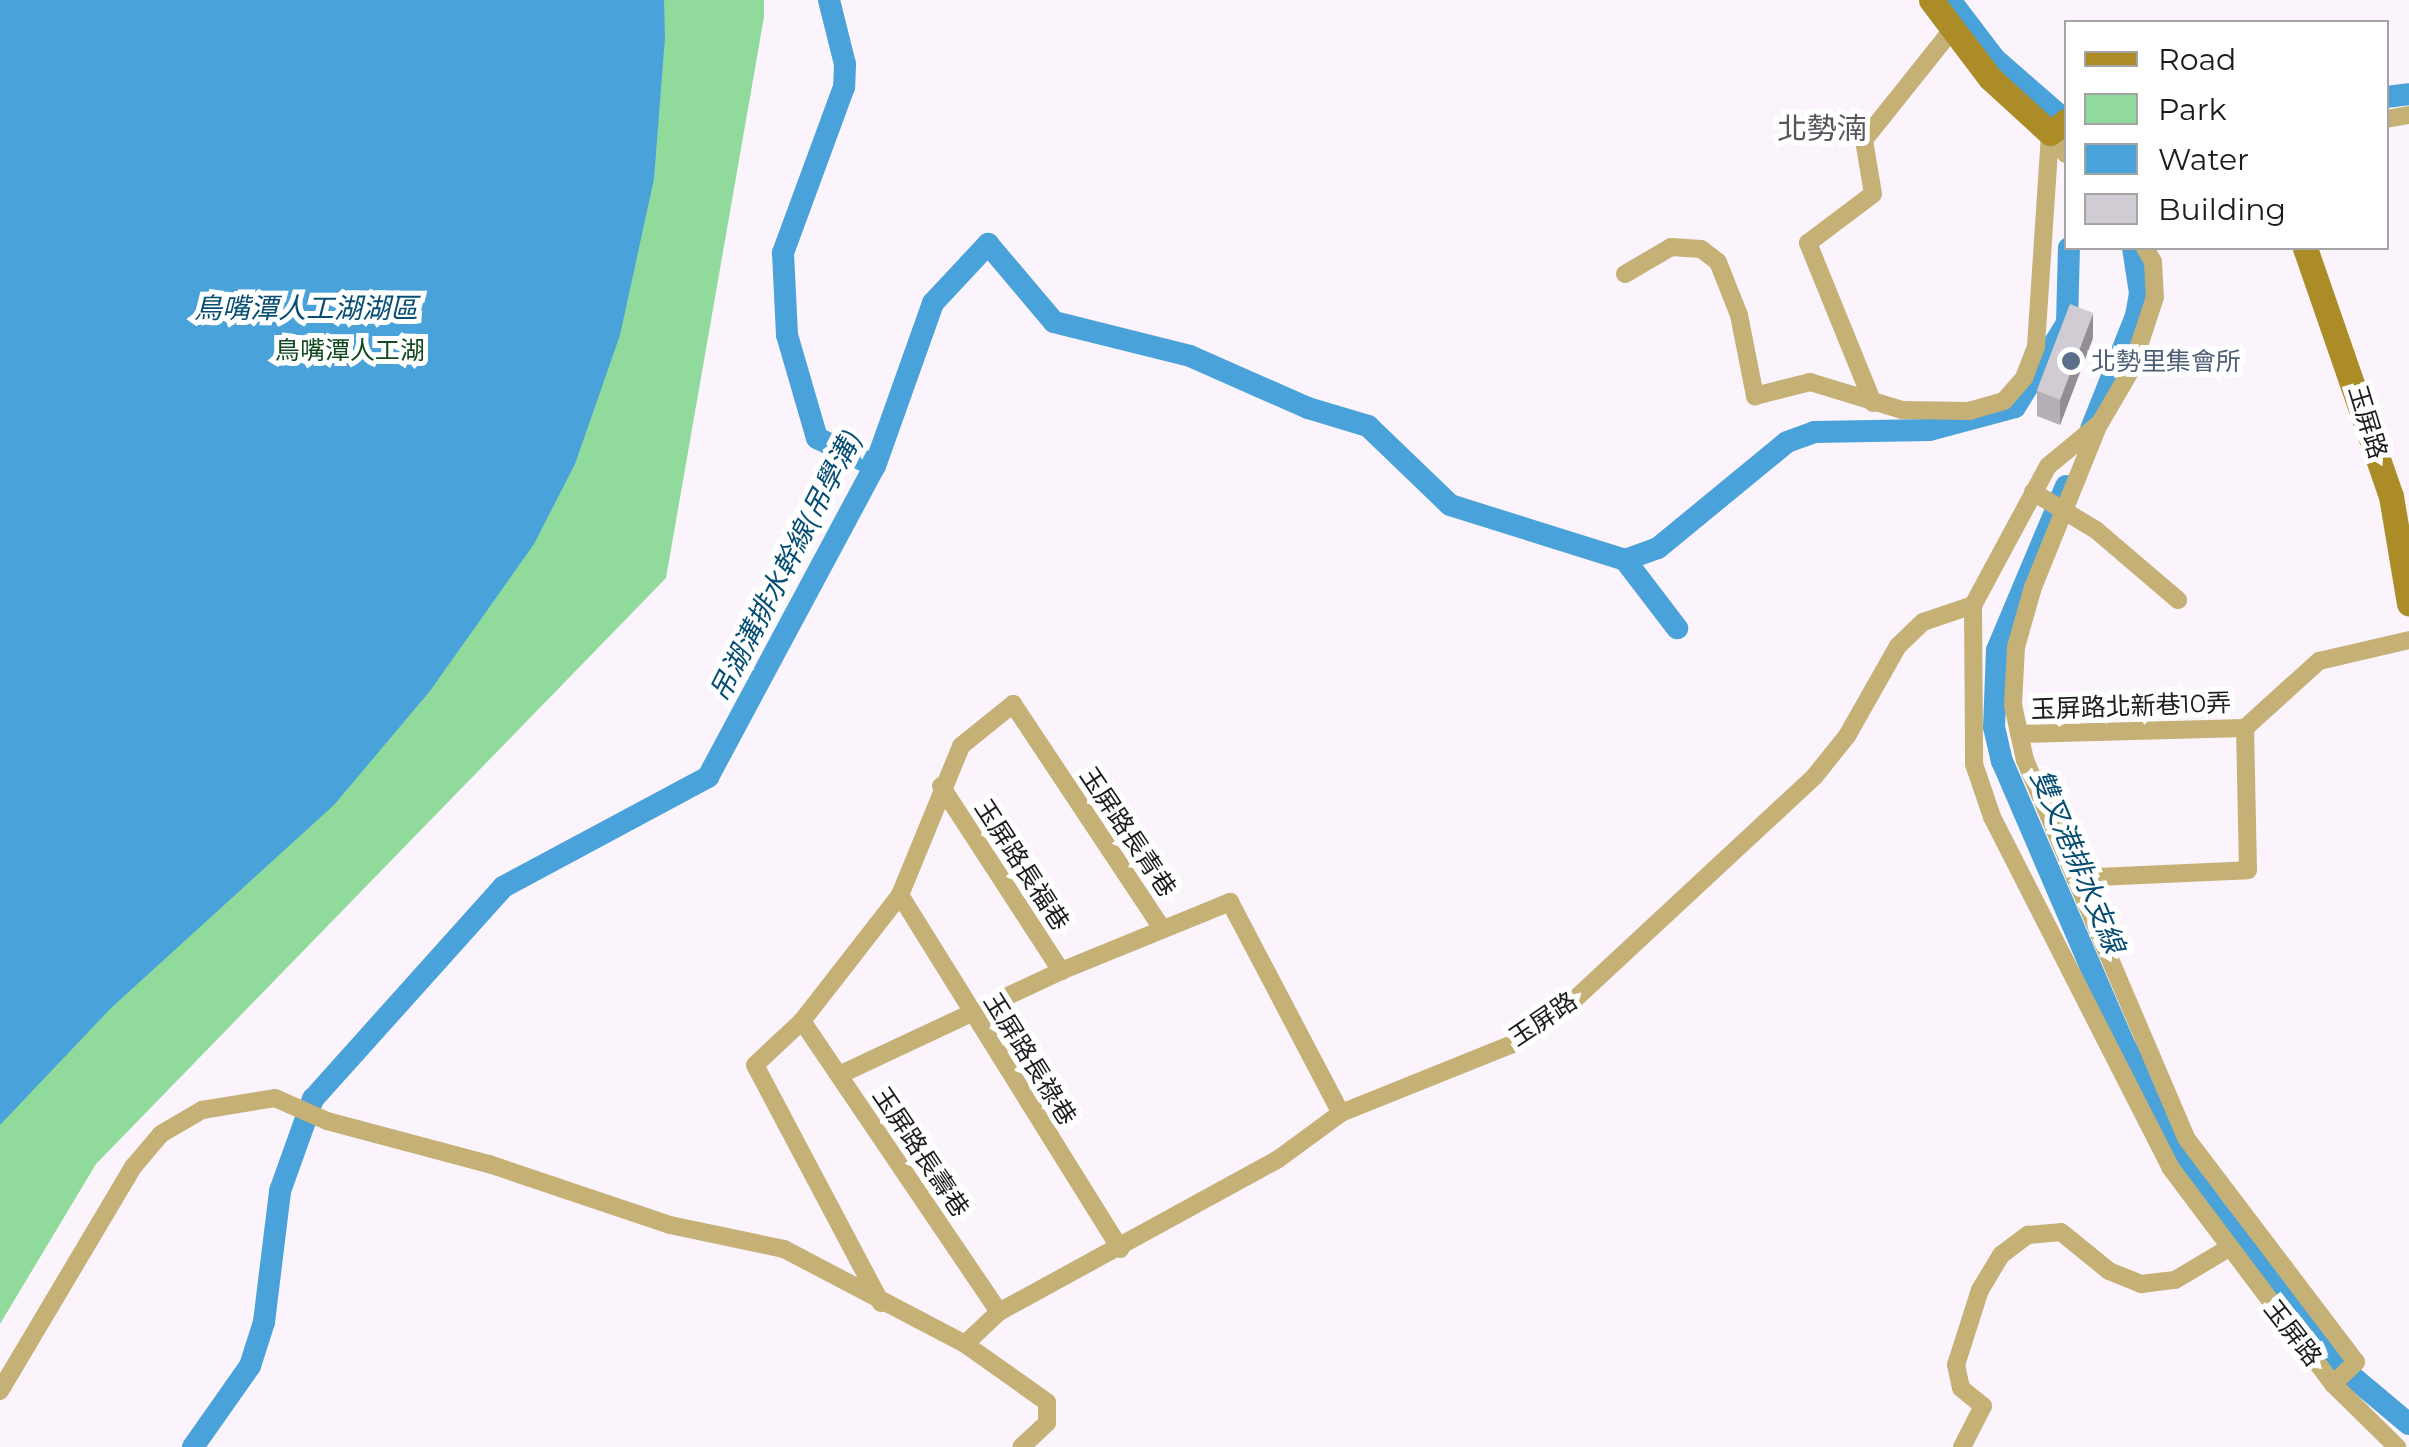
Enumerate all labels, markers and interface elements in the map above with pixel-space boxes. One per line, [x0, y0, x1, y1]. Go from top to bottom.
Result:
legend [2064, 20, 2389, 250]
text: Road [2158, 41, 2236, 78]
text: Park [2158, 91, 2227, 128]
district label: 北勢湳 [1777, 111, 1867, 147]
text: Water [2158, 141, 2249, 178]
text: Building [2158, 191, 2286, 228]
water label: 鳥嘴潭人工湖湖區 [194, 291, 418, 325]
park label: 鳥嘴潭人工湖 [275, 335, 425, 365]
place label: 北勢里集會所 [2091, 346, 2241, 376]
marker: 北勢里集會所 [2060, 350, 2082, 372]
street label: 玉屏路 [2343, 382, 2393, 462]
water label: 吊湖溝排水幹線(吊學溝) [702, 425, 868, 707]
street label: 玉屏路北新巷10弄 [2030, 688, 2232, 724]
street label: 玉屏路長青巷 [1074, 761, 1182, 903]
water label: 雙叉港排水支線 [2024, 764, 2132, 958]
street label: 玉屏路長福巷 [969, 794, 1075, 936]
street label: 玉屏路 [1504, 986, 1582, 1052]
street label: 玉屏路長祿巷 [978, 987, 1082, 1131]
street label: 玉屏路長壽巷 [867, 1081, 975, 1223]
street label: 玉屏路 [2258, 1294, 2328, 1372]

